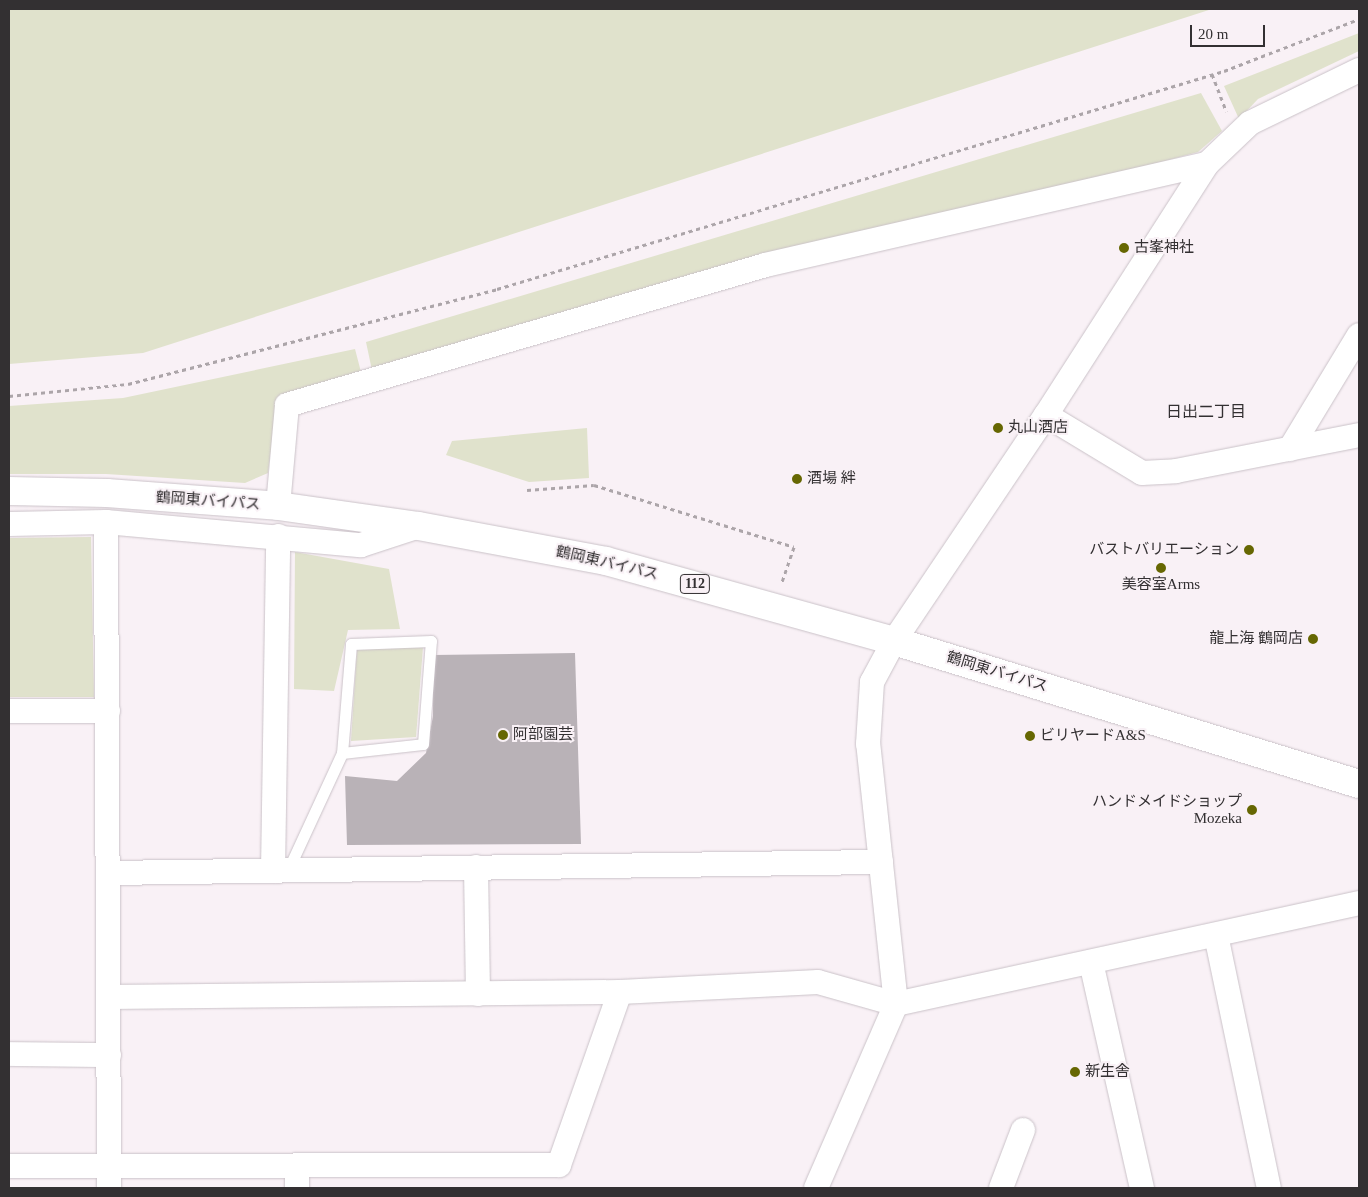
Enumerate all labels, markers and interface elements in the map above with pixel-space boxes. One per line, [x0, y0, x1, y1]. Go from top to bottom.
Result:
scale bar [1193, 15, 1268, 47]
text: 20 m [1198, 26, 1228, 42]
place label: 古峯神社 [1134, 239, 1194, 257]
marker: 古峯神社 [1118, 242, 1130, 254]
district label: 日出二丁目 [1166, 402, 1246, 422]
place label: 丸山酒店 [1008, 419, 1068, 437]
marker: 丸山酒店 [992, 422, 1004, 434]
place label: 酒場 絆 [807, 470, 856, 488]
marker: 酒場 絆 [791, 473, 803, 485]
street label: 鶴岡東バイパス [155, 488, 261, 514]
place label: バストバリエーション [1089, 541, 1239, 559]
street label: 鶴岡東バイパス [554, 542, 660, 584]
marker: バストバリエーション [1243, 544, 1255, 556]
marker: 美容室Arms [1155, 562, 1167, 574]
road number: 112 [679, 572, 711, 596]
place label: 美容室Arms [1122, 576, 1200, 594]
place label: 龍上海 鶴岡店 [1209, 630, 1303, 648]
marker: 龍上海 鶴岡店 [1307, 633, 1319, 645]
street label: 鶴岡東バイパス [944, 648, 1050, 696]
place label: 阿部園芸 [513, 726, 573, 744]
place label: ビリヤードA&S [1040, 727, 1146, 745]
marker: 阿部園芸 [497, 729, 509, 741]
marker: ビリヤードA&S [1024, 730, 1036, 742]
place label: ハンドメイドショップ Mozeka [1092, 792, 1242, 827]
marker: ハンドメイドショップ Mozeka [1246, 804, 1258, 816]
place label: 新生舎 [1085, 1063, 1130, 1081]
marker: 新生舎 [1069, 1066, 1081, 1078]

